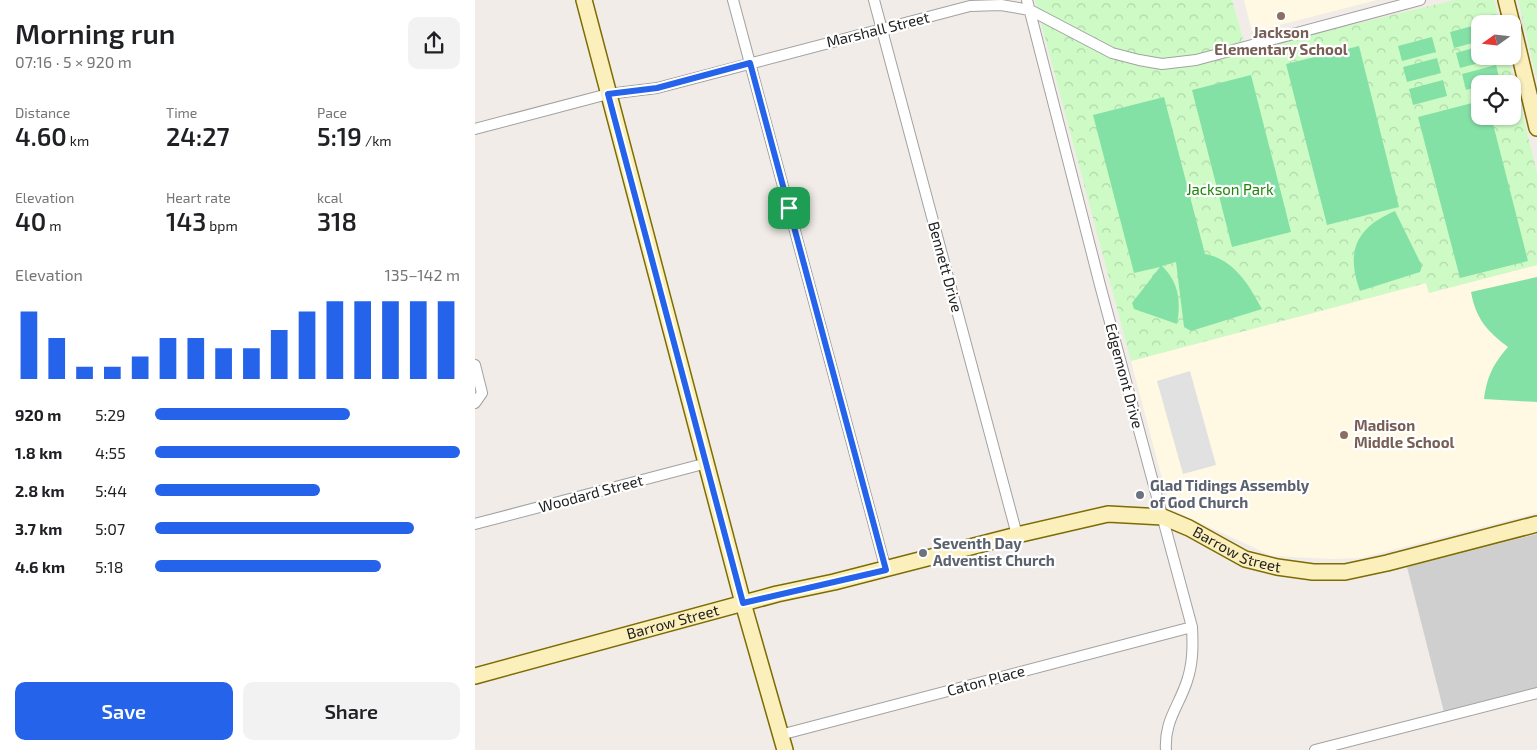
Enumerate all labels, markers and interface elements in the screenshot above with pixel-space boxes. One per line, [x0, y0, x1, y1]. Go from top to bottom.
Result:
street label: Marshall Street [824, 7, 931, 51]
marker: Jackson Elementary School [1275, 10, 1287, 22]
north arrow [1471, 15, 1521, 65]
map controls [1471, 15, 1521, 125]
text: Morning run [15, 16, 175, 50]
button: share [408, 17, 460, 69]
place label: Jackson Elementary School [1214, 23, 1348, 59]
text: 07:16 · 5 × 920 m [15, 52, 132, 71]
button: locate [1471, 75, 1521, 125]
text: Distance [15, 104, 70, 121]
text: Time [166, 104, 197, 121]
text: Pace [317, 104, 347, 121]
text: 4.60 [15, 121, 67, 151]
text: 24:27 [166, 121, 230, 151]
text: 5:19 [317, 121, 362, 151]
text: km [67, 132, 89, 149]
text: /km [362, 132, 392, 149]
park label: Jackson Park [1186, 180, 1274, 198]
pin [768, 187, 810, 229]
text: Elevation [15, 189, 74, 206]
text: Heart rate [166, 189, 231, 206]
text: kcal [317, 189, 343, 206]
icon: arrive [775, 194, 803, 222]
text: 40 [15, 206, 46, 236]
text: 143 [166, 206, 206, 236]
text: 318 [317, 206, 357, 236]
text: m [46, 217, 62, 234]
text: bpm [206, 217, 238, 234]
street label: Bennett Drive [925, 219, 967, 314]
text: Elevation [15, 265, 83, 284]
text: 135–142 m [384, 265, 460, 284]
street label: Edgemont Drive [1102, 321, 1148, 430]
text: 920 m [15, 405, 61, 424]
text: 5:29 [95, 405, 126, 424]
place label: Madison Middle School [1354, 416, 1455, 451]
marker: Madison Middle School [1338, 429, 1350, 441]
text: 1.8 km [15, 443, 62, 462]
text: 4:55 [95, 443, 126, 462]
street label: Woodard Street [537, 470, 645, 516]
place label: Glad Tidings Assembly of God Church [1150, 476, 1310, 511]
text: 2.8 km [15, 481, 65, 500]
text: 5:44 [95, 481, 127, 500]
marker: Glad Tidings Assembly of God Church [1134, 489, 1146, 501]
text: 3.7 km [15, 519, 62, 538]
text: 5:07 [95, 519, 125, 538]
street label: Barrow Street [1190, 522, 1282, 575]
place label: Seventh Day Adventist Church [933, 534, 1055, 569]
marker: Seventh Day Adventist Church [917, 547, 929, 559]
text: 4.6 km [15, 557, 65, 576]
text: 5:18 [95, 557, 123, 576]
street label: Barrow Street [624, 600, 721, 642]
street label: Caton Place [945, 661, 1027, 699]
button: Save [15, 682, 233, 740]
button: Share [243, 682, 460, 740]

